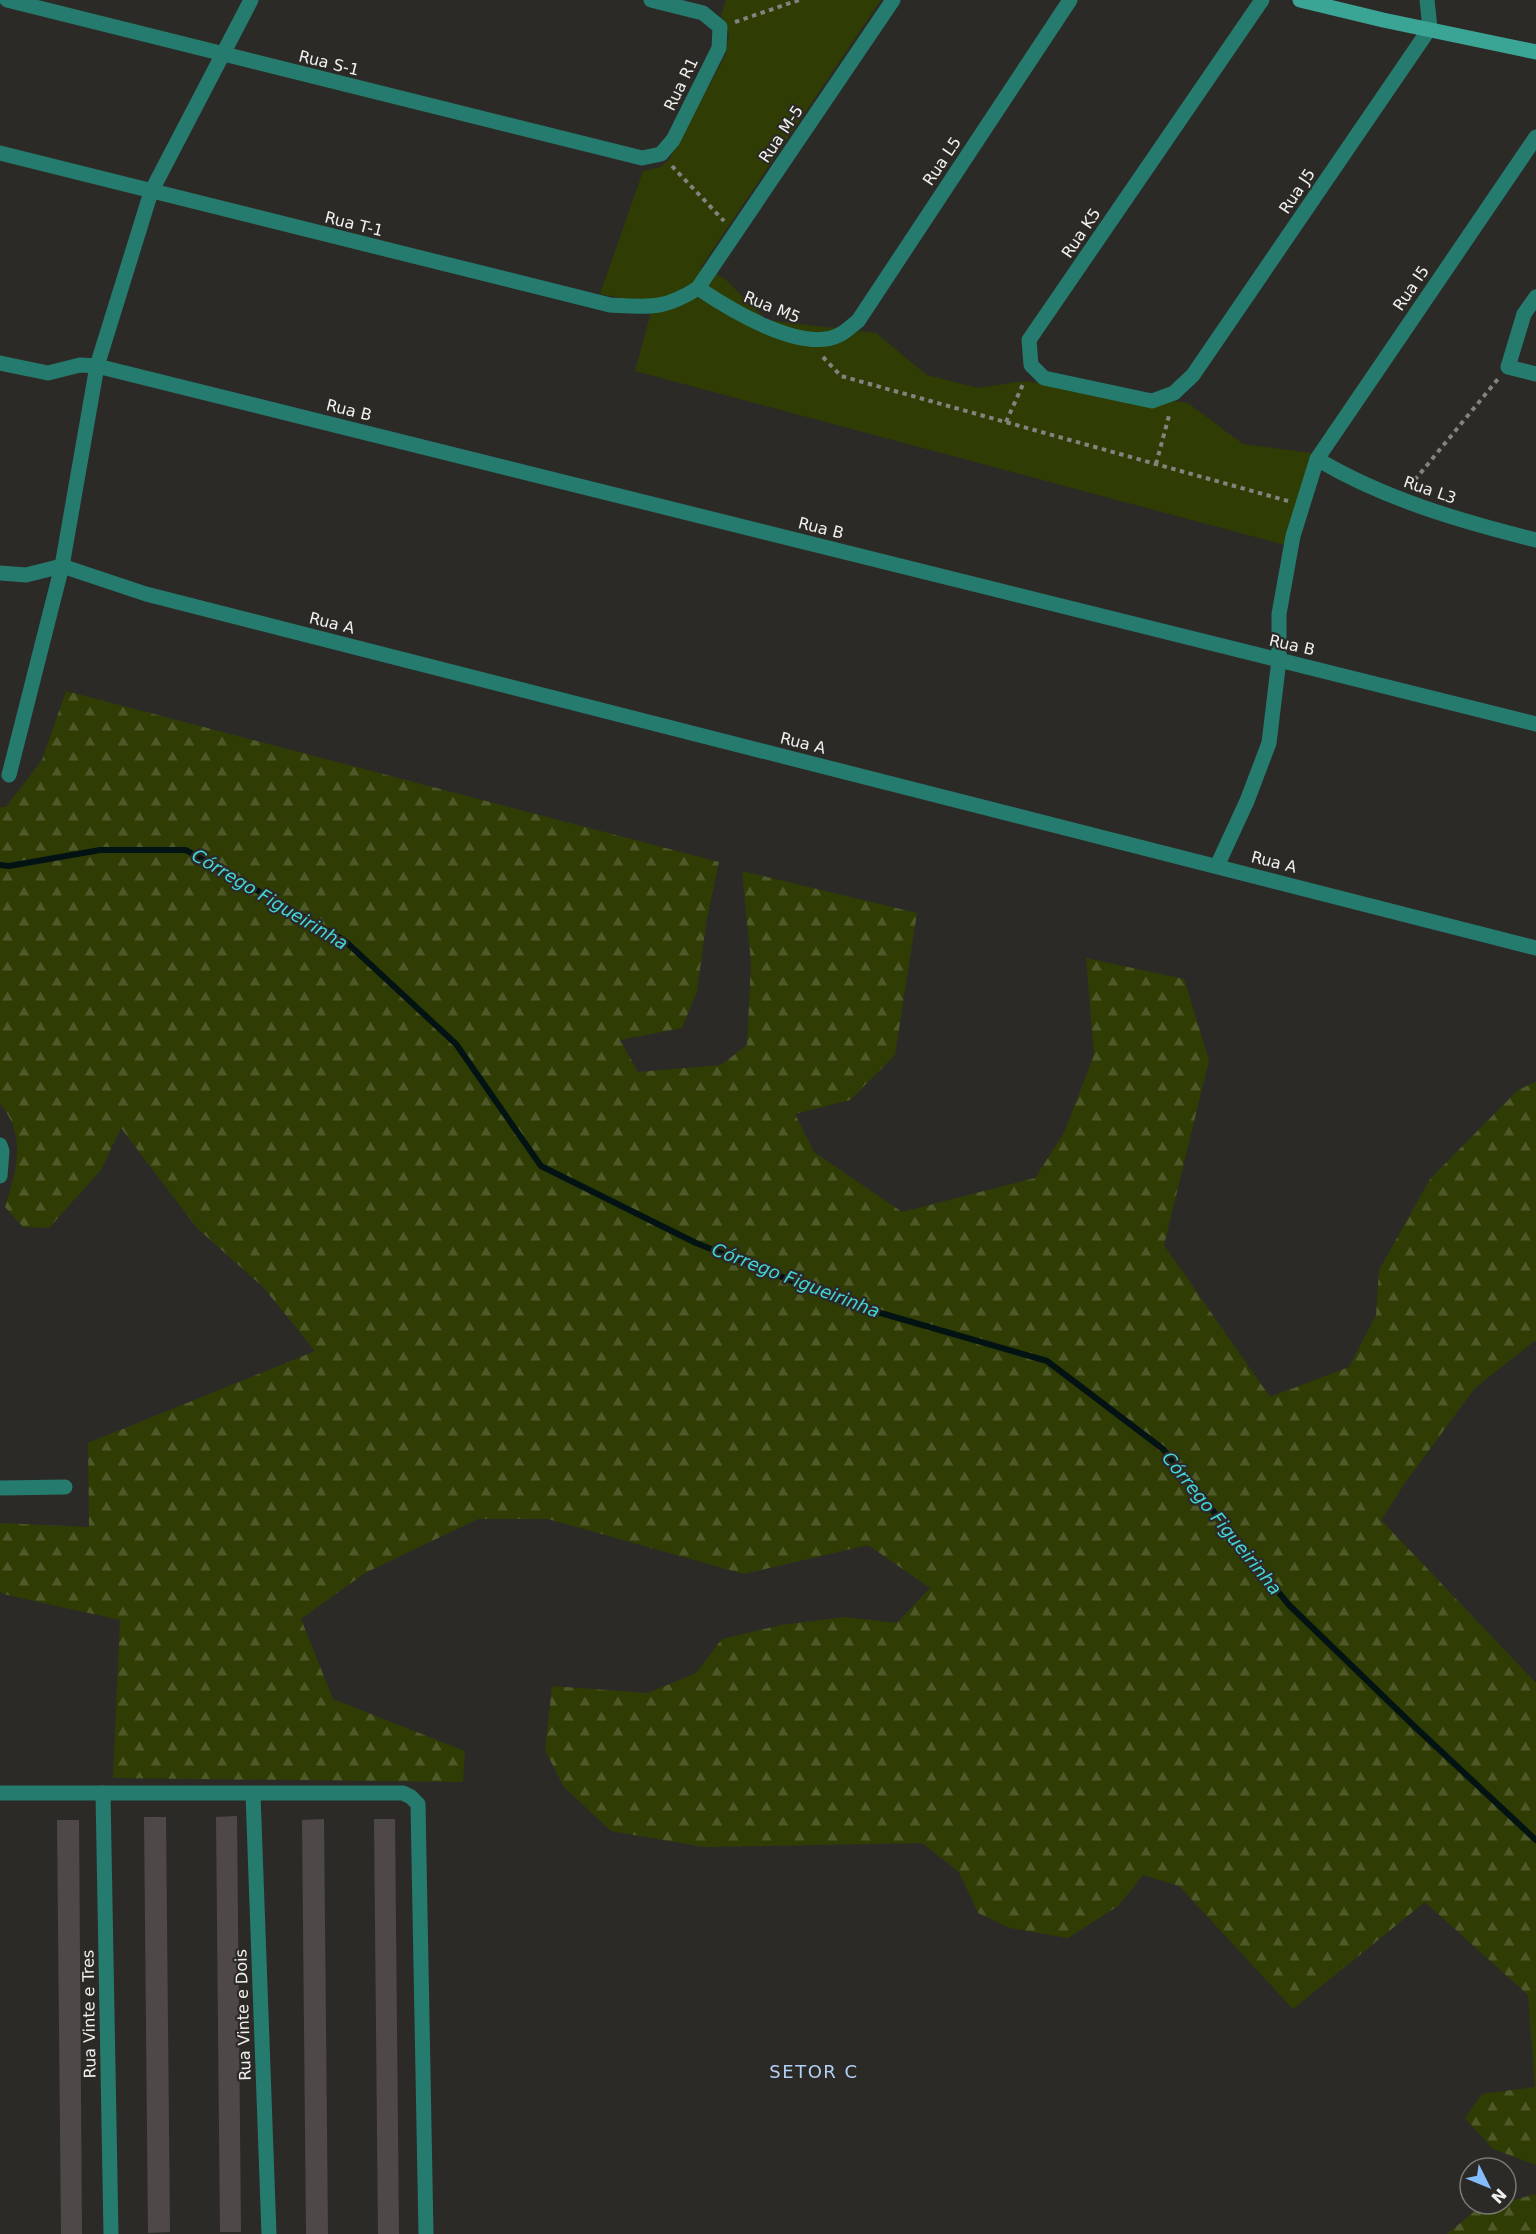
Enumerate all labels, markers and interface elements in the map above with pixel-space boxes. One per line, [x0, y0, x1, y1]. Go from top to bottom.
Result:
street label: Rua S-1 [297, 46, 361, 80]
street label: Rua R1 [660, 54, 702, 114]
street label: Rua M-5 [755, 102, 807, 166]
street label: Rua L5 [919, 133, 965, 189]
street label: Rua J5 [1275, 165, 1319, 217]
street label: Rua K5 [1057, 204, 1105, 262]
street label: Rua T-1 [323, 208, 385, 240]
street label: Rua I5 [1389, 262, 1433, 314]
street label: Rua M5 [741, 287, 803, 327]
street label: Rua B [324, 395, 374, 425]
street label: Rua L3 [1401, 472, 1459, 508]
street label: Rua B [796, 513, 846, 543]
street label: Rua A [307, 608, 357, 638]
street label: Rua B [1267, 631, 1317, 659]
street label: Rua A [778, 728, 828, 758]
water label: Córrego Figueirinha [188, 844, 352, 954]
street label: Rua A [1249, 847, 1299, 877]
water label: Córrego Figueirinha [709, 1238, 883, 1322]
water label: Córrego Figueirinha [1158, 1447, 1286, 1599]
street label: Rua Vinte e Dois [231, 1949, 255, 2081]
street label: Rua Vinte e Tres [78, 1950, 100, 2078]
district label: SETOR C [769, 2061, 859, 2082]
north arrow [1458, 2156, 1518, 2216]
text: N [1487, 2185, 1510, 2207]

